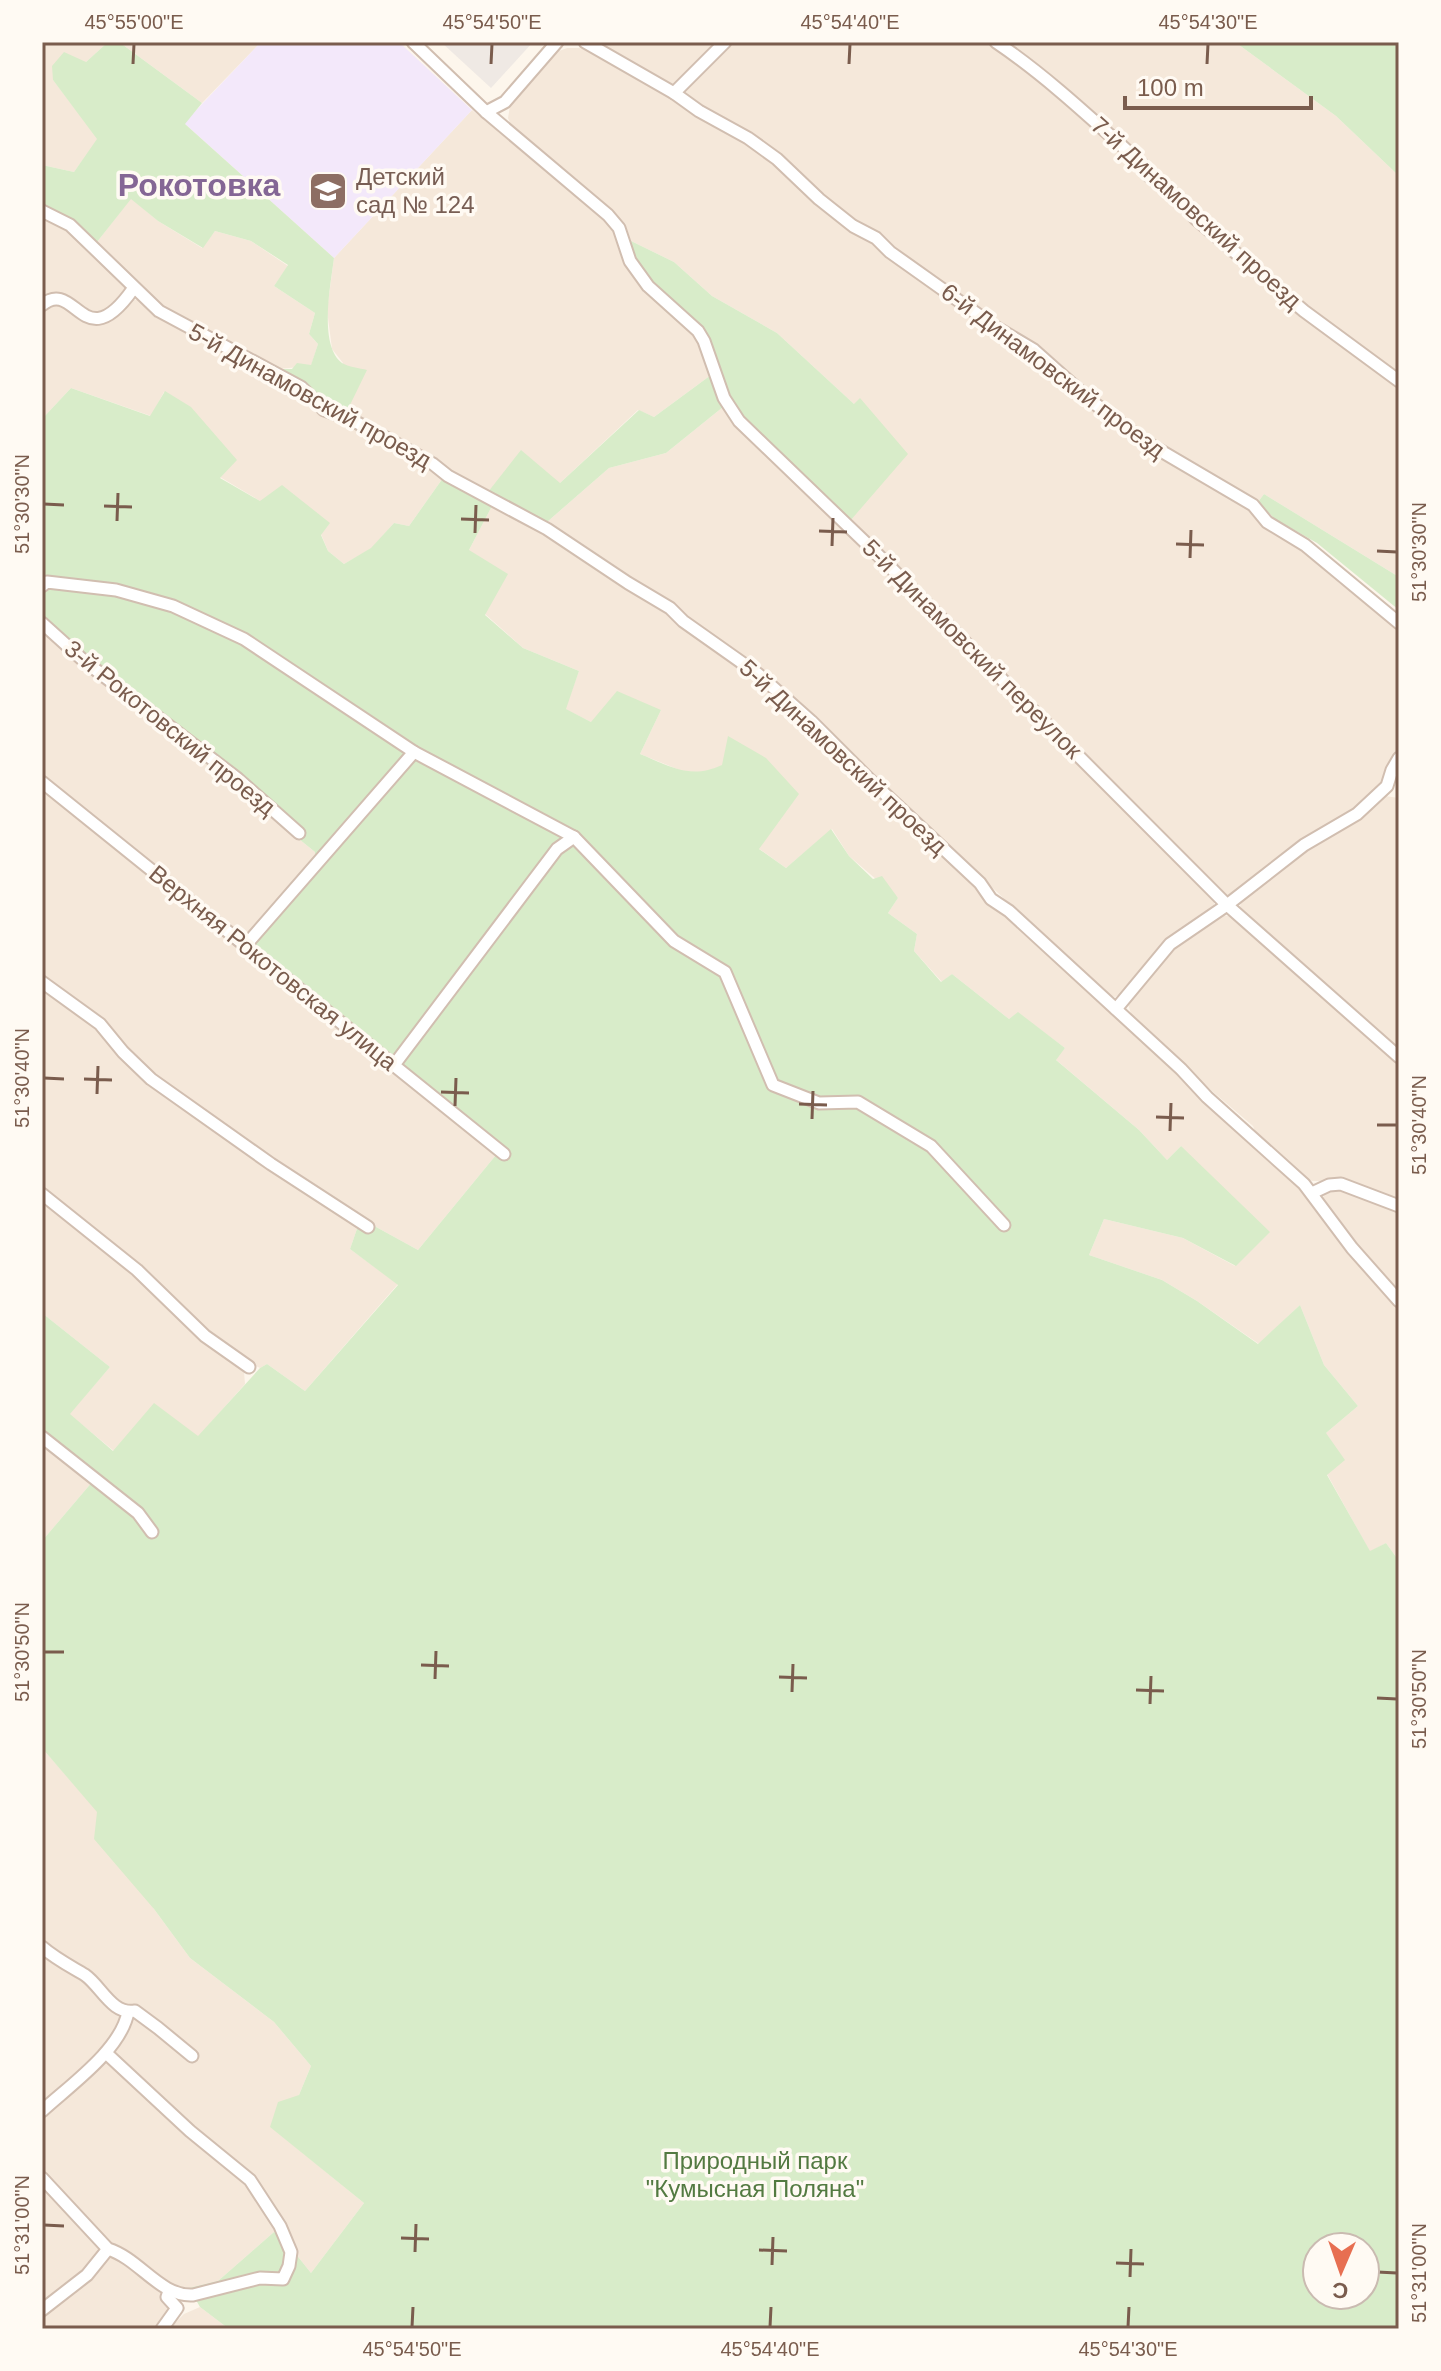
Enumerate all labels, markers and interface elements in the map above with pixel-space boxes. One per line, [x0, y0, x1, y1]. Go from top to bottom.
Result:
text: 45°55'00"E [85, 11, 184, 33]
text: 45°54'50"E [443, 11, 542, 33]
text: 45°54'40"E [801, 11, 900, 33]
text: 45°54'30"E [1159, 11, 1258, 33]
scale bar [1125, 60, 1311, 110]
text: 100 m [1137, 74, 1204, 101]
street label: 7-й Динамовский проезд [1086, 111, 1307, 314]
place label: Детский сад № 124 [356, 163, 474, 218]
district label: Рокотовка [118, 167, 281, 203]
school or university icon: Детский сад № 124 [307, 170, 349, 212]
street label: 6-й Динамовский проезд [936, 278, 1170, 464]
street label: 5-й Динамовский проезд [184, 318, 436, 474]
text: 51°30'30"N [11, 454, 33, 554]
text: 51°30'30"N [1408, 502, 1430, 602]
street label: 5-й Динамовский переулок [857, 534, 1088, 764]
street label: 3-й Рокотовский проезд [60, 634, 281, 821]
street label: 5-й Динамовский проезд [734, 654, 952, 860]
street label: Верхняя Рокотовская улица [144, 859, 403, 1076]
text: 51°30'40"N [11, 1028, 33, 1128]
text: 51°30'40"N [1408, 1075, 1430, 1175]
text: 51°30'50"N [11, 1602, 33, 1702]
text: 51°30'50"N [1408, 1649, 1430, 1749]
park label: Природный парк "Кумысная Поляна" [646, 2147, 864, 2202]
text: 51°31'00"N [11, 2175, 33, 2275]
text: 51°31'00"N [1408, 2223, 1430, 2323]
north arrow [1301, 2231, 1381, 2311]
text: С [1332, 2278, 1349, 2303]
text: 45°54'50"E [363, 2338, 462, 2360]
text: 45°54'40"E [721, 2338, 820, 2360]
text: 45°54'30"E [1079, 2338, 1178, 2360]

